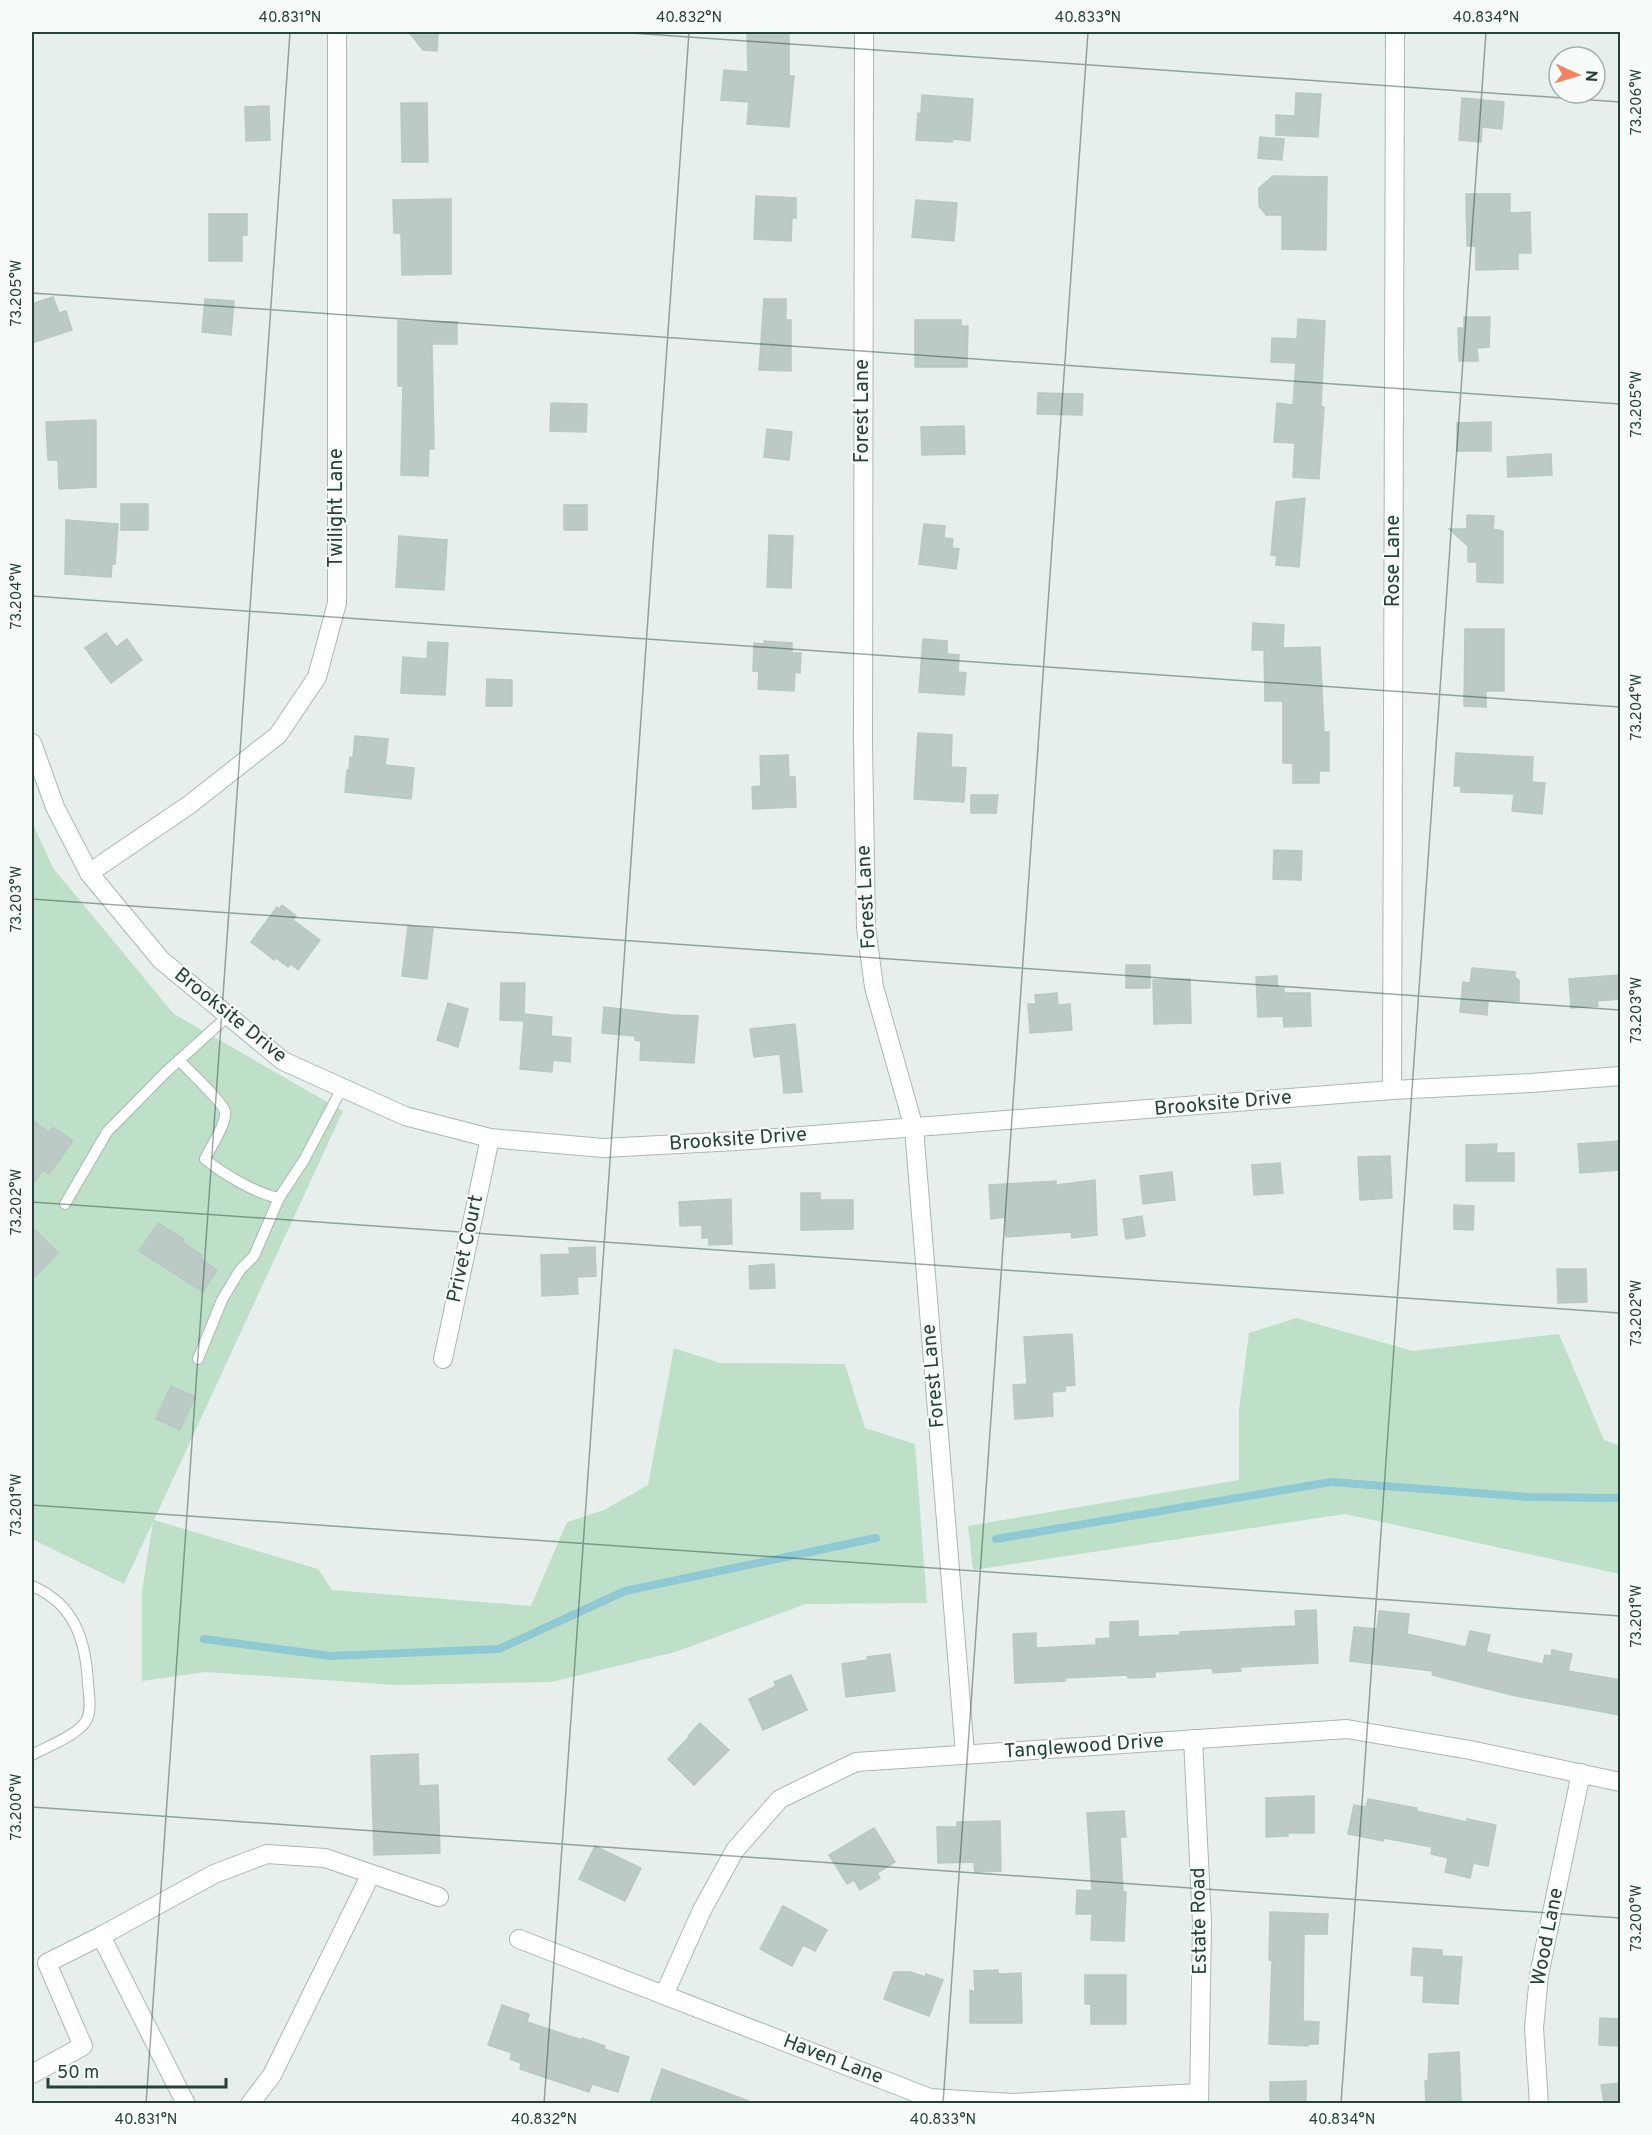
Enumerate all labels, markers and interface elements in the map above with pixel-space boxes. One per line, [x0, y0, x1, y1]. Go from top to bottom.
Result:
text: 40.831°N [259, 9, 321, 28]
text: 40.832°N [656, 9, 722, 28]
text: 40.833°N [1055, 9, 1121, 28]
text: 40.834°N [1453, 9, 1519, 28]
north arrow [1547, 45, 1607, 105]
text: N [1580, 69, 1600, 82]
text: 73.206°W [1628, 69, 1647, 135]
text: 73.205°W [8, 260, 27, 326]
street label: Forest Lane [850, 359, 876, 463]
text: 73.205°W [1628, 371, 1647, 437]
street label: Twilight Lane [324, 448, 350, 568]
street label: Rose Lane [1381, 515, 1407, 607]
text: 73.204°W [8, 563, 27, 629]
text: 73.204°W [1628, 674, 1647, 740]
street label: Forest Lane [851, 844, 883, 950]
text: 73.203°W [8, 866, 27, 932]
street label: Brooksite Drive [168, 962, 292, 1070]
text: 73.203°W [1628, 977, 1647, 1043]
street label: Brooksite Drive [1153, 1085, 1293, 1123]
street label: Brooksite Drive [668, 1122, 808, 1158]
text: 73.202°W [8, 1169, 27, 1235]
street label: Privet Court [442, 1193, 490, 1305]
text: 73.202°W [1628, 1280, 1647, 1346]
street label: Forest Lane [917, 1323, 951, 1429]
text: 73.201°W [8, 1473, 27, 1537]
text: 73.201°W [1628, 1584, 1647, 1648]
street label: Tanglewood Drive [1003, 1728, 1165, 1766]
text: 73.200°W [8, 1774, 27, 1841]
street label: Estate Road [1186, 1867, 1214, 1975]
text: 73.200°W [1628, 1885, 1647, 1952]
street label: Wood Lane [1526, 1886, 1570, 1988]
street label: Haven Lane [779, 2029, 887, 2091]
scale bar [48, 2051, 226, 2089]
text: 50 m [57, 2062, 99, 2085]
text: 40.831°N [115, 2111, 177, 2130]
text: 40.832°N [511, 2111, 577, 2130]
text: 40.833°N [910, 2111, 976, 2130]
text: 40.834°N [1309, 2111, 1375, 2130]

